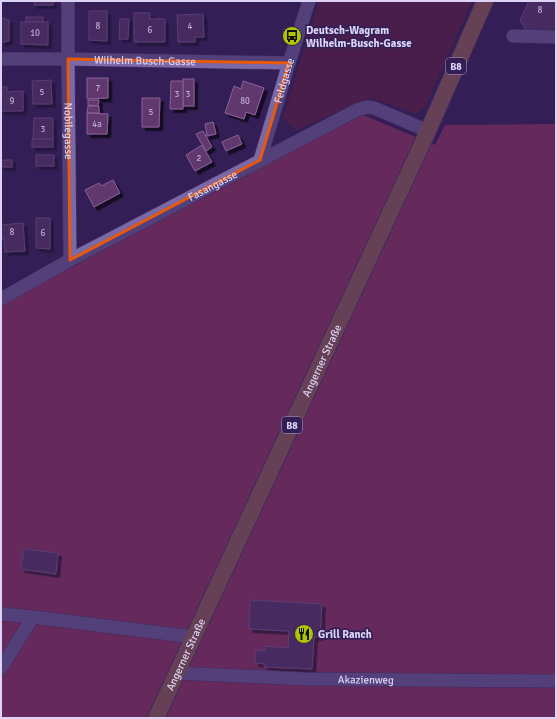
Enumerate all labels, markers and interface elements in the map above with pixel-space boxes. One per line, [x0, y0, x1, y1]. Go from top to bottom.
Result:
house number: 8 [538, 5, 543, 16]
house number: 8 [96, 21, 101, 32]
house number: 4 [188, 21, 193, 32]
place label: Deutsch-Wagram Wilhelm-Busch-Gasse [306, 24, 412, 50]
house number: 6 [148, 25, 153, 36]
bus stop icon: Deutsch-Wagram Wilhelm-Busch-Gasse [281, 25, 303, 47]
house number: 10 [30, 28, 40, 39]
street label: Wilhelm Busch-Gasse [94, 53, 196, 68]
street label: Feldgasse [271, 56, 297, 105]
road number: B8 [446, 58, 466, 74]
house number: 7 [96, 83, 101, 94]
house number: 5 [40, 87, 45, 98]
house number: 3 [175, 89, 180, 100]
house number: 3 [186, 89, 191, 100]
house number: 9 [10, 96, 15, 107]
house number: 80 [240, 96, 250, 107]
street label: Nobilegasse [61, 102, 75, 160]
house number: 5 [149, 107, 154, 118]
house number: 4a [92, 119, 102, 130]
house number: 3 [41, 124, 46, 135]
house number: 2 [197, 153, 202, 164]
street label: Fasangasse [186, 168, 240, 204]
house number: 8 [10, 227, 15, 238]
house number: 6 [41, 228, 46, 239]
street label: Angerner Straße [300, 323, 344, 399]
road number: B8 [282, 417, 302, 433]
street label: Angerner Straße [164, 617, 208, 693]
restaurant icon: Grill Ranch [293, 623, 315, 645]
place label: Grill Ranch [318, 628, 372, 641]
street label: Akazienweg [338, 673, 394, 687]

